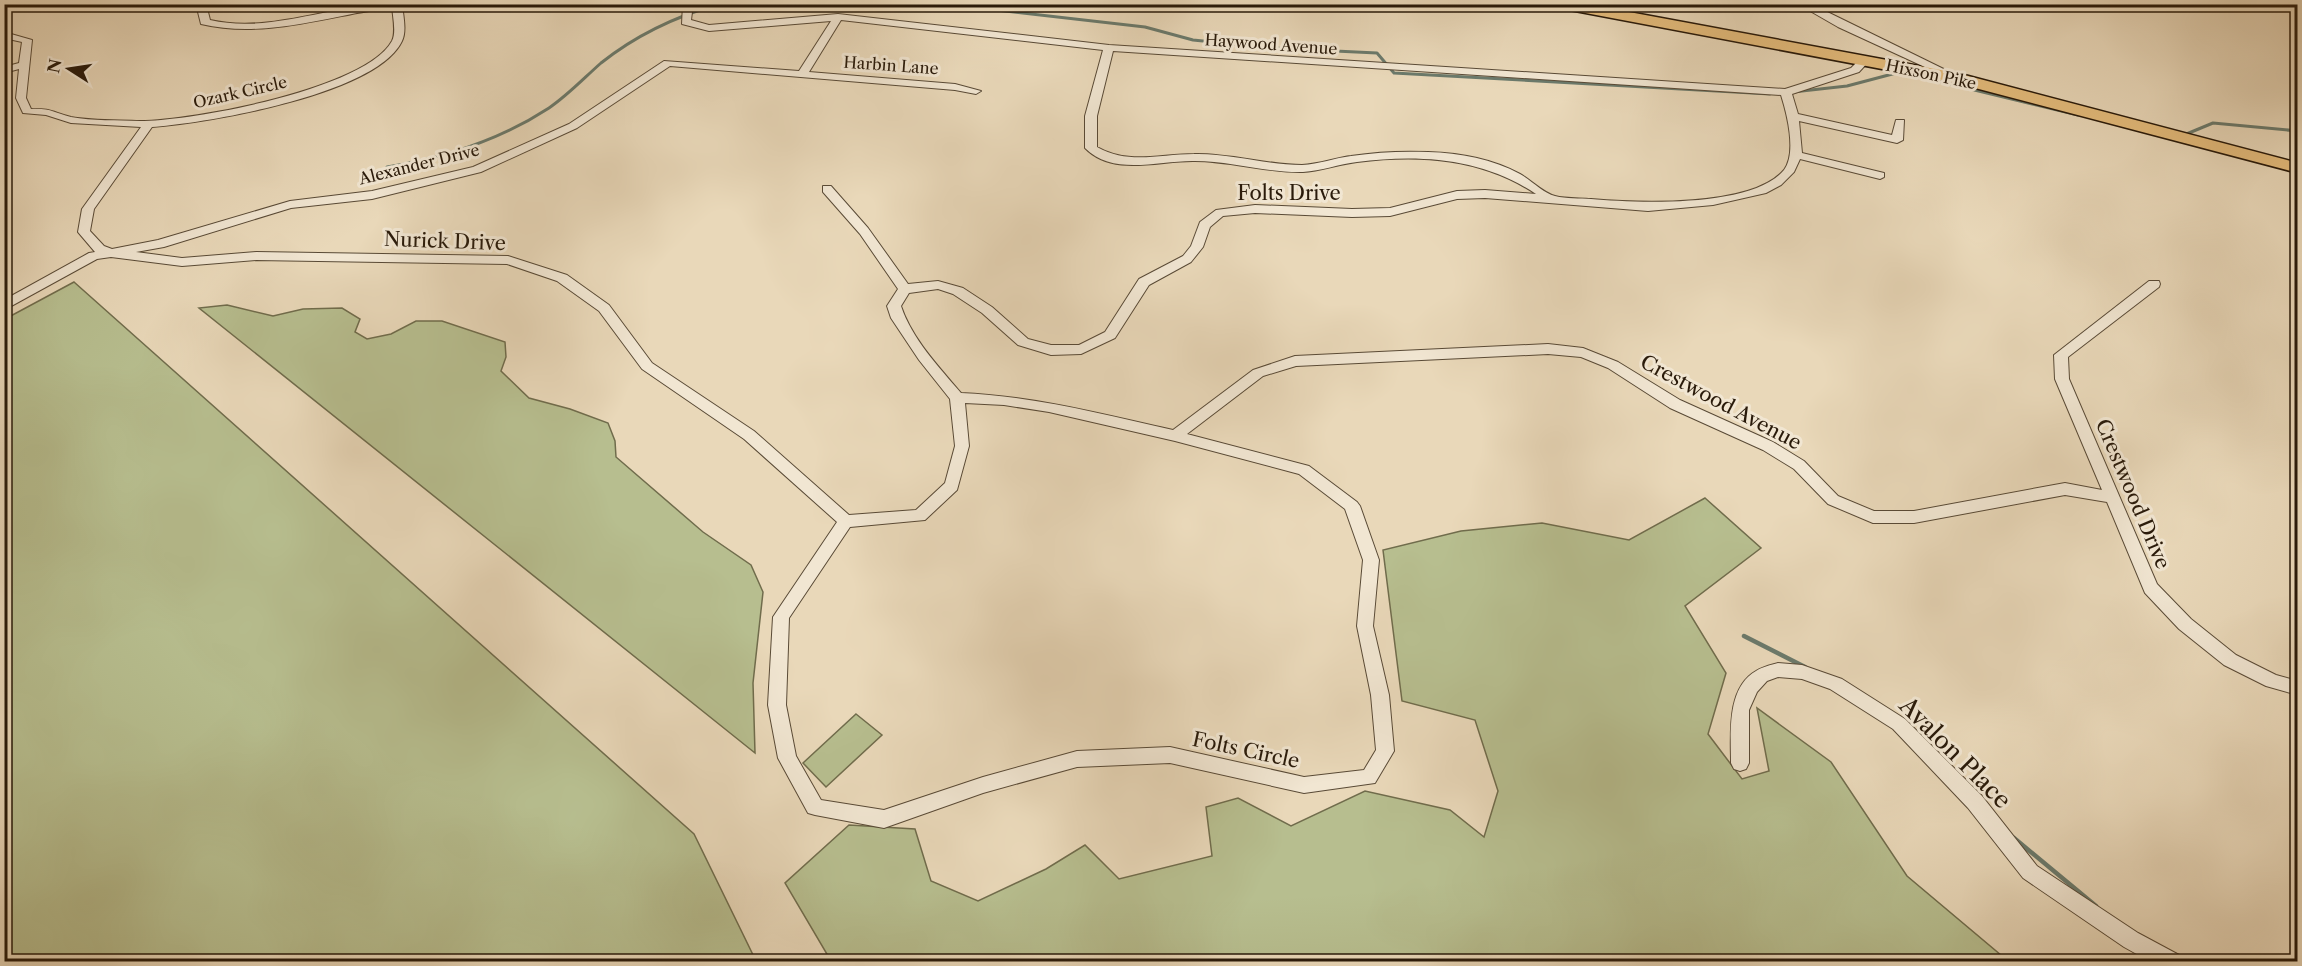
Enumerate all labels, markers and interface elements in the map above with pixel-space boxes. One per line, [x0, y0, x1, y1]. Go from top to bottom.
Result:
street label: Haywood Avenue [1204, 29, 1338, 59]
north arrow [39, 39, 99, 99]
street label: Harbin Lane [843, 52, 939, 78]
street label: Hixson Pike [1884, 55, 1978, 93]
text: N [43, 57, 66, 75]
street label: Ozark Circle [191, 71, 289, 113]
street label: Alexander Drive [356, 139, 481, 189]
street label: Folts Drive [1237, 181, 1341, 205]
street label: Nurick Drive [384, 227, 506, 255]
street label: Crestwood Avenue [1636, 349, 1806, 455]
street label: Crestwood Drive [2091, 415, 2175, 573]
street label: Avalon Place [1893, 690, 2017, 815]
street label: Folts Circle [1190, 727, 1302, 773]

